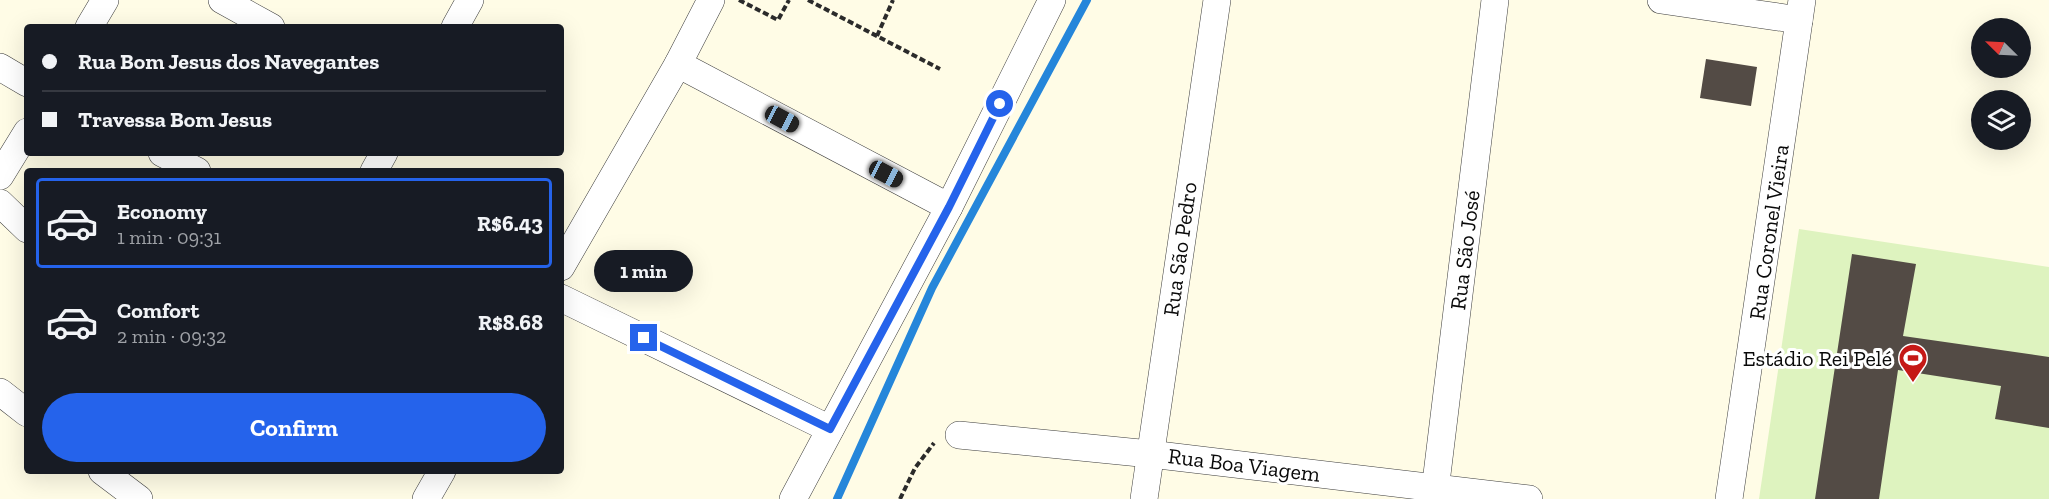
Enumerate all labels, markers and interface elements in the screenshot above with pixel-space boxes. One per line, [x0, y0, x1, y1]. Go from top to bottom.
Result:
north arrow [1971, 18, 2031, 78]
map controls [1971, 18, 2031, 150]
text: Rua Bom Jesus dos Navegantes [78, 48, 379, 75]
route start [986, 90, 1013, 117]
button: layers [1971, 90, 2031, 150]
car [762, 103, 802, 135]
text: Travessa Bom Jesus [78, 106, 272, 133]
street label: Rua Coronel Vieira [1743, 142, 1795, 321]
car [866, 158, 906, 190]
street label: Rua São Pedro [1157, 180, 1203, 318]
street label: Rua São José [1444, 189, 1486, 311]
icon: car [45, 196, 99, 250]
text: Economy [117, 198, 207, 225]
text: R$6.43 [477, 210, 543, 237]
text: 1 min · 09:31 [117, 225, 221, 249]
callout: 1 min [594, 251, 694, 293]
text: 1 min [620, 259, 667, 283]
icon: car [45, 295, 99, 349]
text: Comfort [117, 297, 199, 324]
text: R$8.68 [478, 309, 543, 336]
text: 2 min · 09:32 [117, 324, 226, 348]
route end [630, 324, 657, 351]
sports icon: Estádio Rei Pelé [1897, 342, 1929, 384]
place label: Estádio Rei Pelé [1743, 345, 1892, 372]
button: Confirm [42, 393, 546, 462]
street label: Rua Boa Viagem [1166, 442, 1322, 488]

